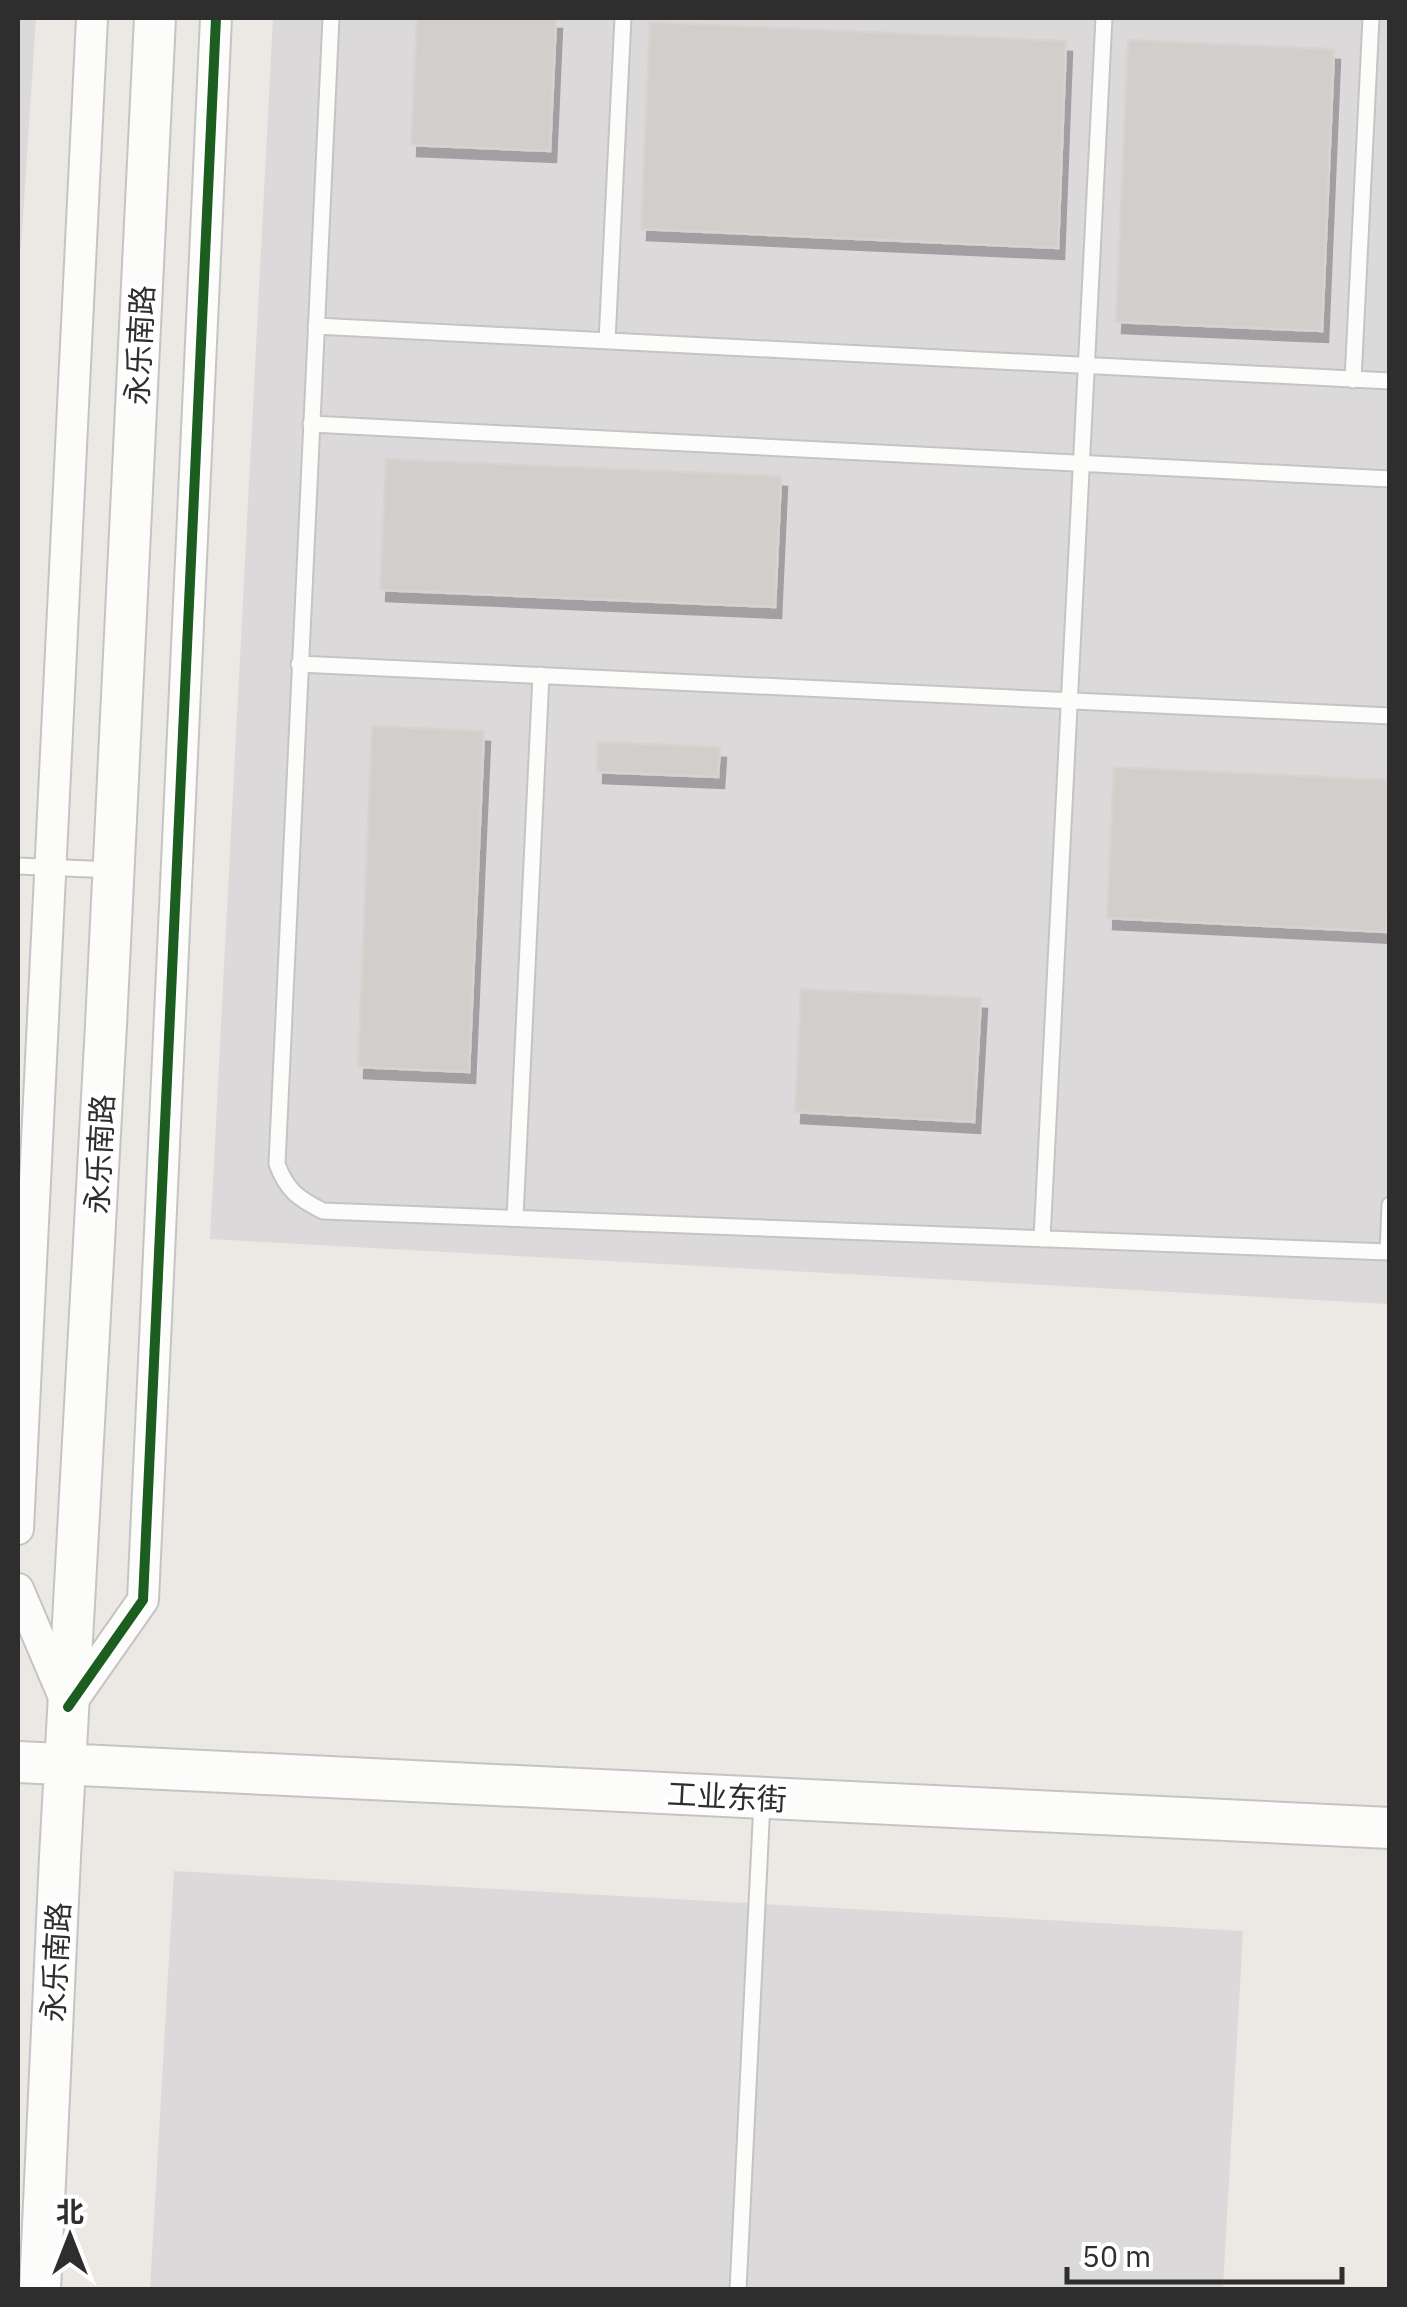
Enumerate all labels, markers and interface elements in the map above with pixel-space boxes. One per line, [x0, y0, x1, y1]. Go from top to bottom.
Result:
street label: 永乐南路 [116, 284, 162, 406]
street label: 永乐南路 [76, 1093, 122, 1215]
street label: 工业东街 [666, 1773, 788, 1819]
street label: 永乐南路 [32, 1901, 78, 2023]
north arrow [20, 2187, 120, 2287]
text: 北 [56, 2193, 84, 2230]
scale bar [1067, 2222, 1342, 2284]
text: 50 m [1082, 2236, 1151, 2275]

